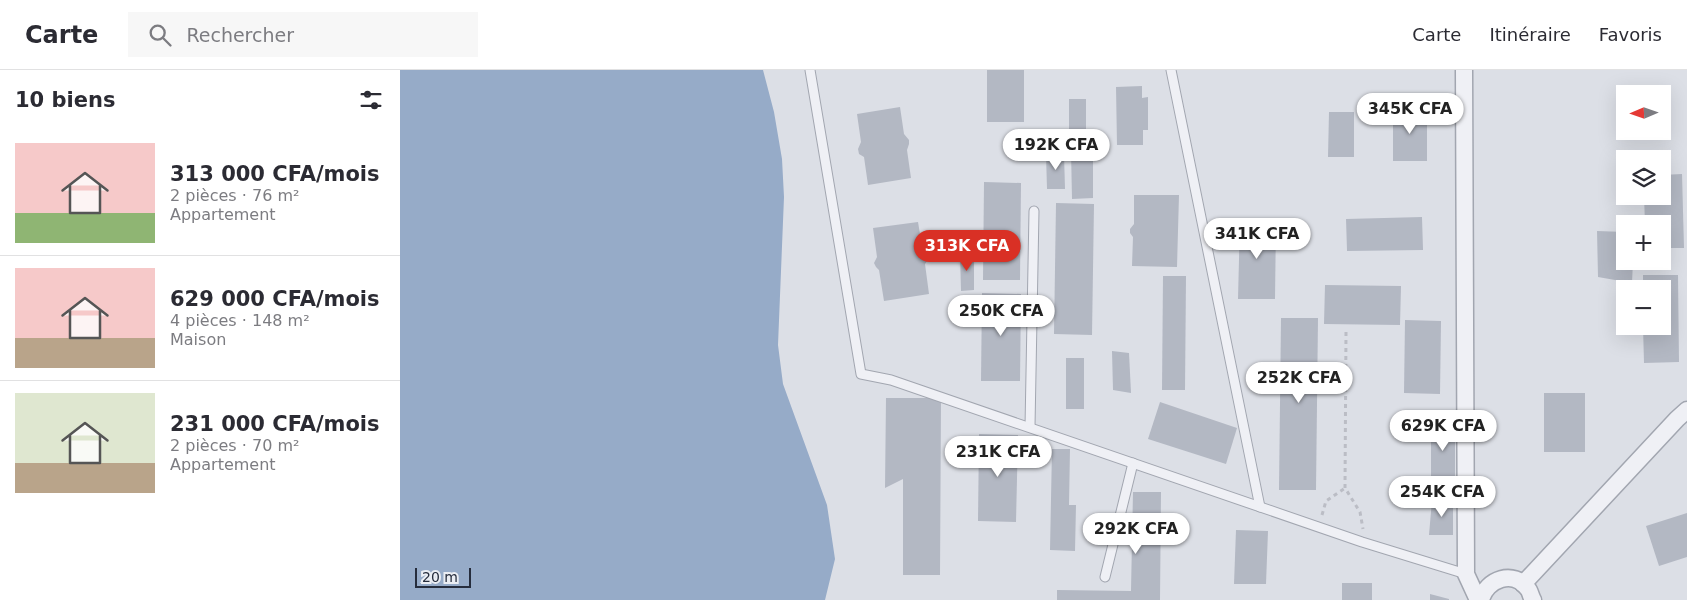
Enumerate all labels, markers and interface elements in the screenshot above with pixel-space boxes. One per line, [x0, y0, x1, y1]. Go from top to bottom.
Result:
search box [128, 12, 478, 57]
text: Carte [25, 21, 98, 49]
icon: search [146, 21, 174, 49]
text: Rechercher [186, 24, 294, 46]
text: Carte [1412, 24, 1461, 45]
text: Itinéraire [1489, 24, 1571, 45]
text: Favoris [1599, 24, 1662, 45]
north arrow [1616, 85, 1671, 140]
map controls [1616, 85, 1671, 335]
icon: filters [357, 86, 385, 114]
text: 10 biens [15, 88, 115, 112]
pin: 345K CFA [1358, 92, 1462, 135]
text: 345K CFA [1368, 99, 1452, 118]
pin: 192K CFA [1004, 128, 1108, 171]
text: 192K CFA [1014, 135, 1098, 154]
button: layers [1616, 150, 1671, 205]
text: 313 000 CFA/mois [170, 162, 380, 186]
icon: home [55, 163, 115, 223]
text: 2 pièces · 76 m² [170, 186, 299, 205]
text: Appartement [170, 205, 276, 224]
button: + [1616, 215, 1671, 270]
pin: 341K CFA [1205, 218, 1309, 260]
text: 341K CFA [1215, 224, 1299, 243]
pin: 313K CFA [915, 230, 1019, 272]
text: 313K CFA [925, 236, 1009, 255]
button: − [1616, 280, 1671, 335]
text: 629 000 CFA/mois [170, 287, 380, 311]
icon: home [55, 288, 115, 348]
pin: 250K CFA [949, 294, 1053, 337]
text: 250K CFA [959, 301, 1043, 320]
text: 4 pièces · 148 m² [170, 311, 310, 330]
text: Maison [170, 330, 226, 349]
pin: 252K CFA [1247, 362, 1351, 404]
text: 252K CFA [1257, 368, 1341, 387]
pin: 629K CFA [1391, 410, 1495, 452]
text: 231 000 CFA/mois [170, 412, 380, 436]
icon: home [55, 413, 115, 473]
text: 629K CFA [1401, 416, 1485, 435]
text: 2 pièces · 70 m² [170, 436, 299, 455]
pin: 231K CFA [946, 436, 1050, 478]
text: 231K CFA [956, 442, 1040, 461]
text: Appartement [170, 455, 276, 474]
pin: 254K CFA [1390, 476, 1494, 518]
text: 254K CFA [1400, 482, 1484, 501]
pin: 292K CFA [1084, 512, 1188, 555]
text: 292K CFA [1094, 519, 1178, 538]
scale bar [415, 565, 471, 588]
text: 20 m [422, 569, 458, 585]

